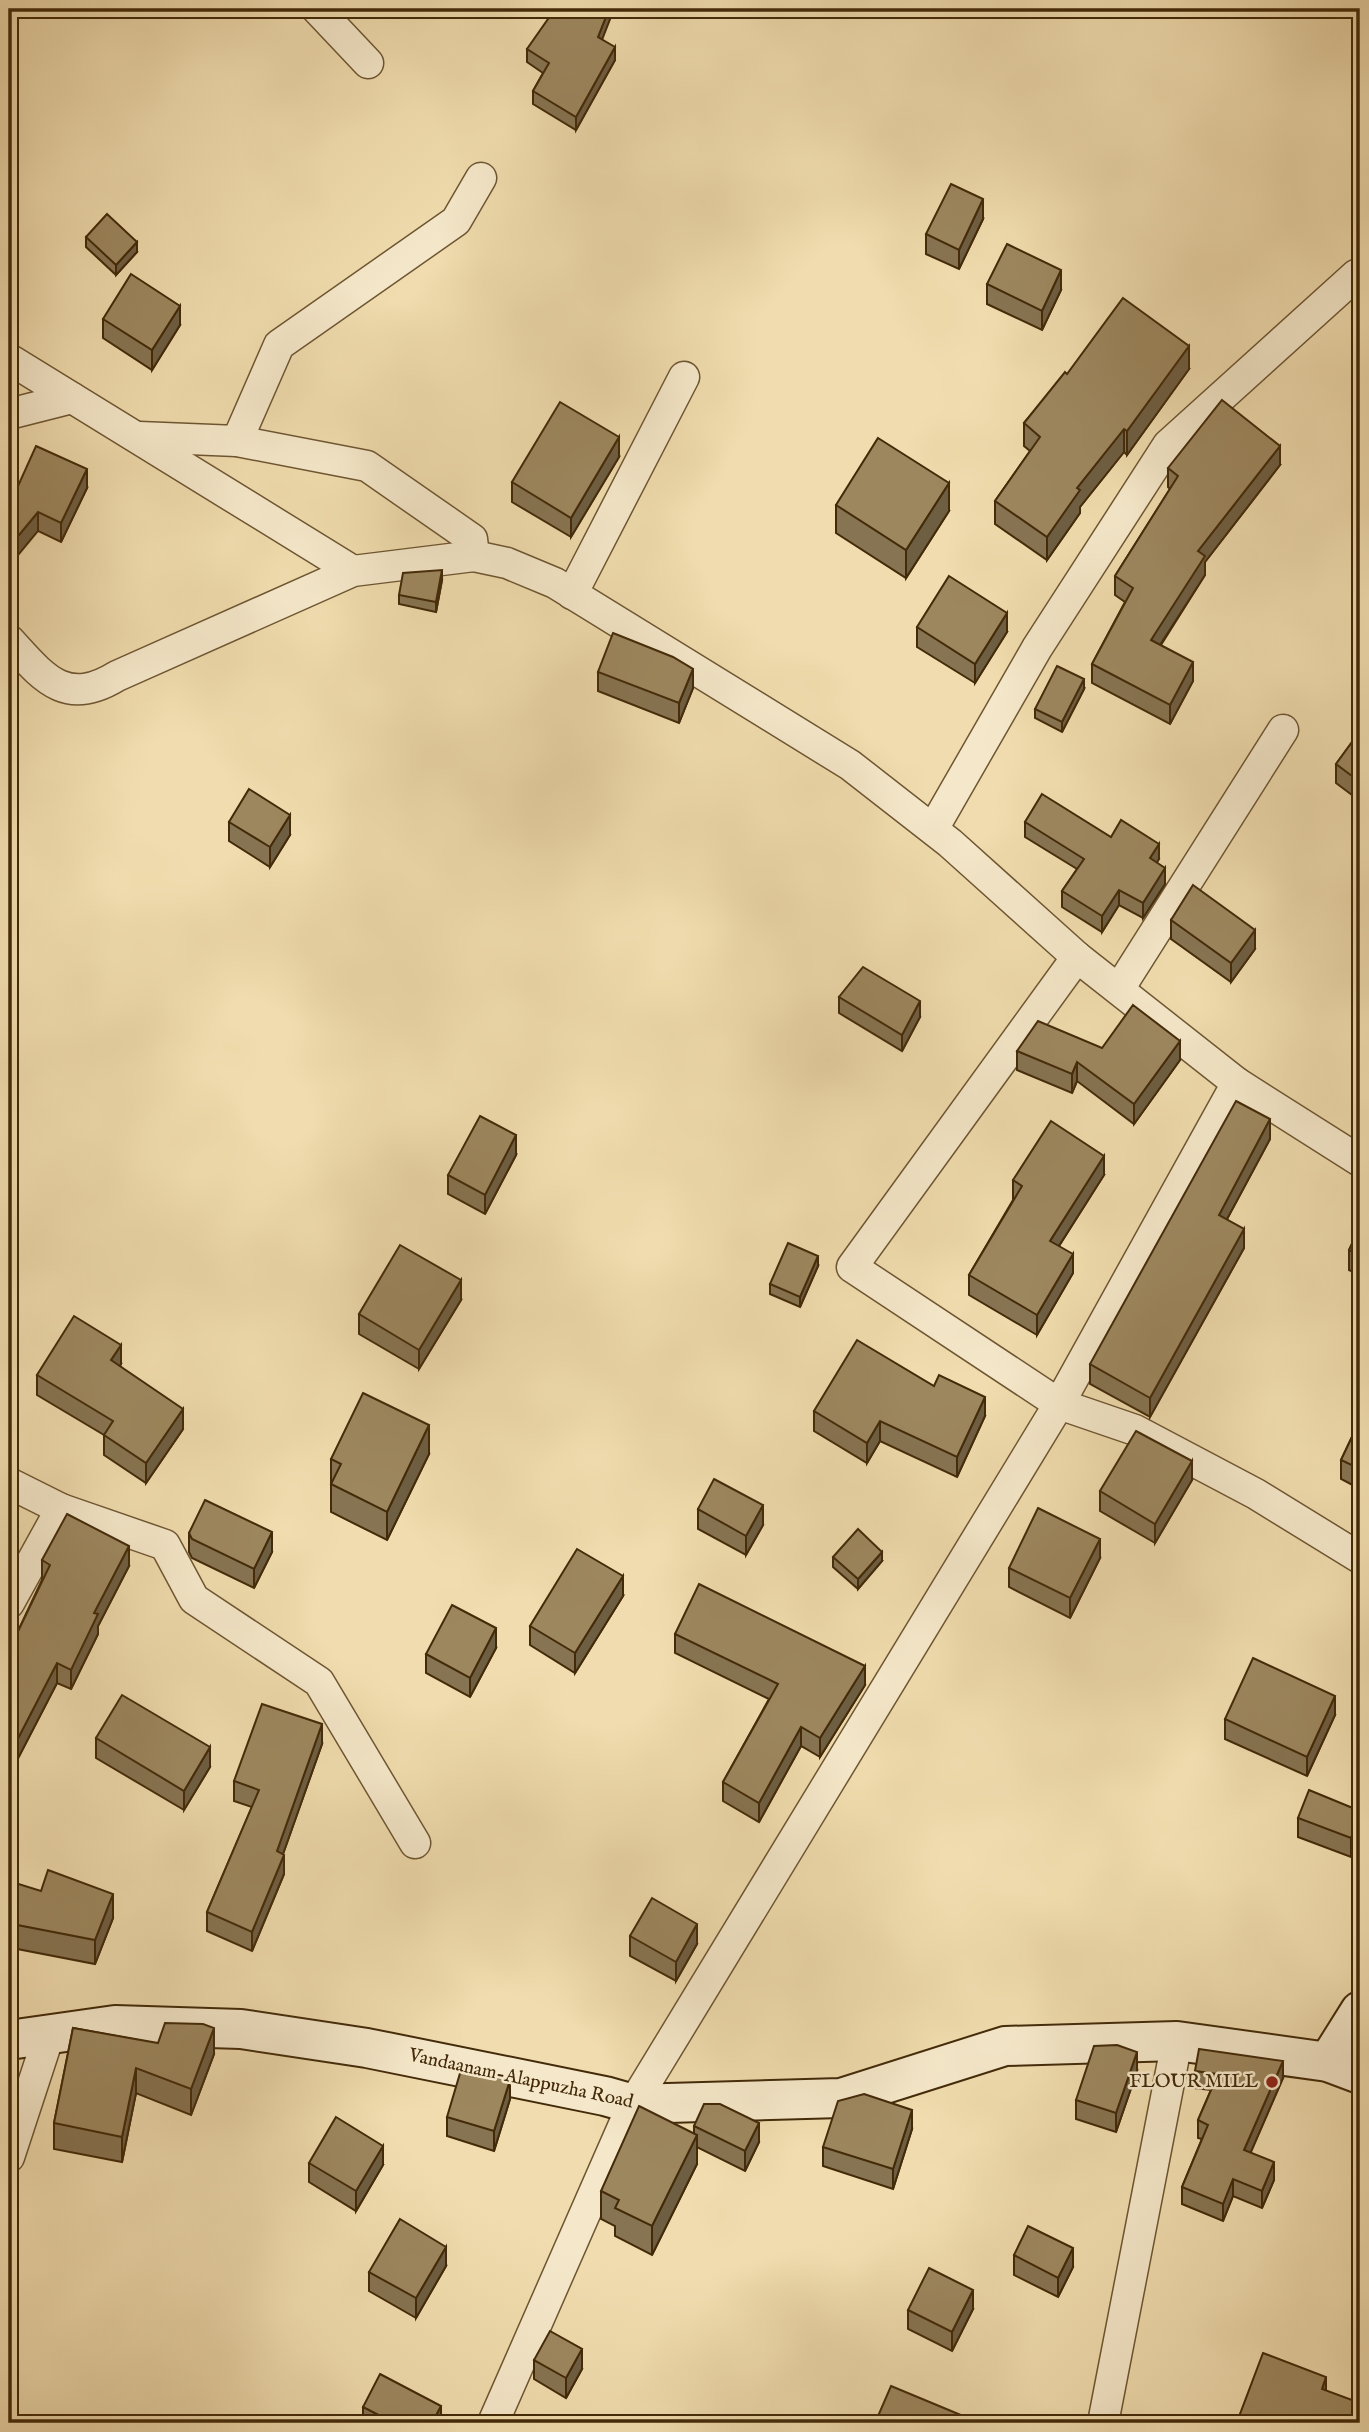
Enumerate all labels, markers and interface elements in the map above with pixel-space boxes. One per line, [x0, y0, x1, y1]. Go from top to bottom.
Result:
street label: Vandaanam-Alappuzha Road [406, 2043, 636, 2115]
place label: FLOUR MILL [1129, 2070, 1258, 2094]
marker: FLOUR MILL [1264, 2074, 1280, 2090]

